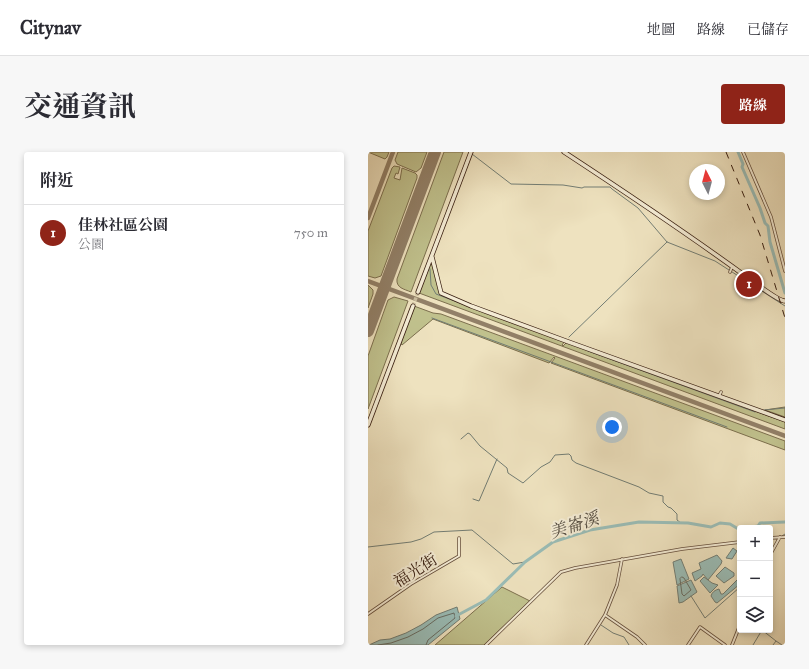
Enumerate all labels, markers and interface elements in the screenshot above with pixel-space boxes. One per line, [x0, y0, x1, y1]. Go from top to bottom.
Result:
text: Citynav [20, 16, 81, 39]
text: 地圖 [647, 21, 675, 38]
text: 路線 [697, 21, 725, 38]
text: 已儲存 [747, 21, 789, 38]
button: 路線 [721, 84, 785, 124]
text: 交通資訊 [24, 89, 136, 124]
north arrow [689, 164, 725, 200]
text: 附近 [40, 170, 74, 191]
text: 佳林社區公園 [78, 216, 168, 234]
text: 1 [50, 225, 56, 241]
text: 750 m [294, 225, 328, 241]
text: 公園 [78, 237, 104, 253]
pin: 1 [736, 269, 762, 299]
your location [602, 417, 622, 437]
water label: 美崙溪 [547, 507, 604, 543]
map controls [737, 525, 773, 633]
button: + [737, 525, 773, 561]
street label: 福光街 [390, 550, 441, 591]
button: − [737, 561, 773, 597]
button: layers [737, 597, 773, 633]

